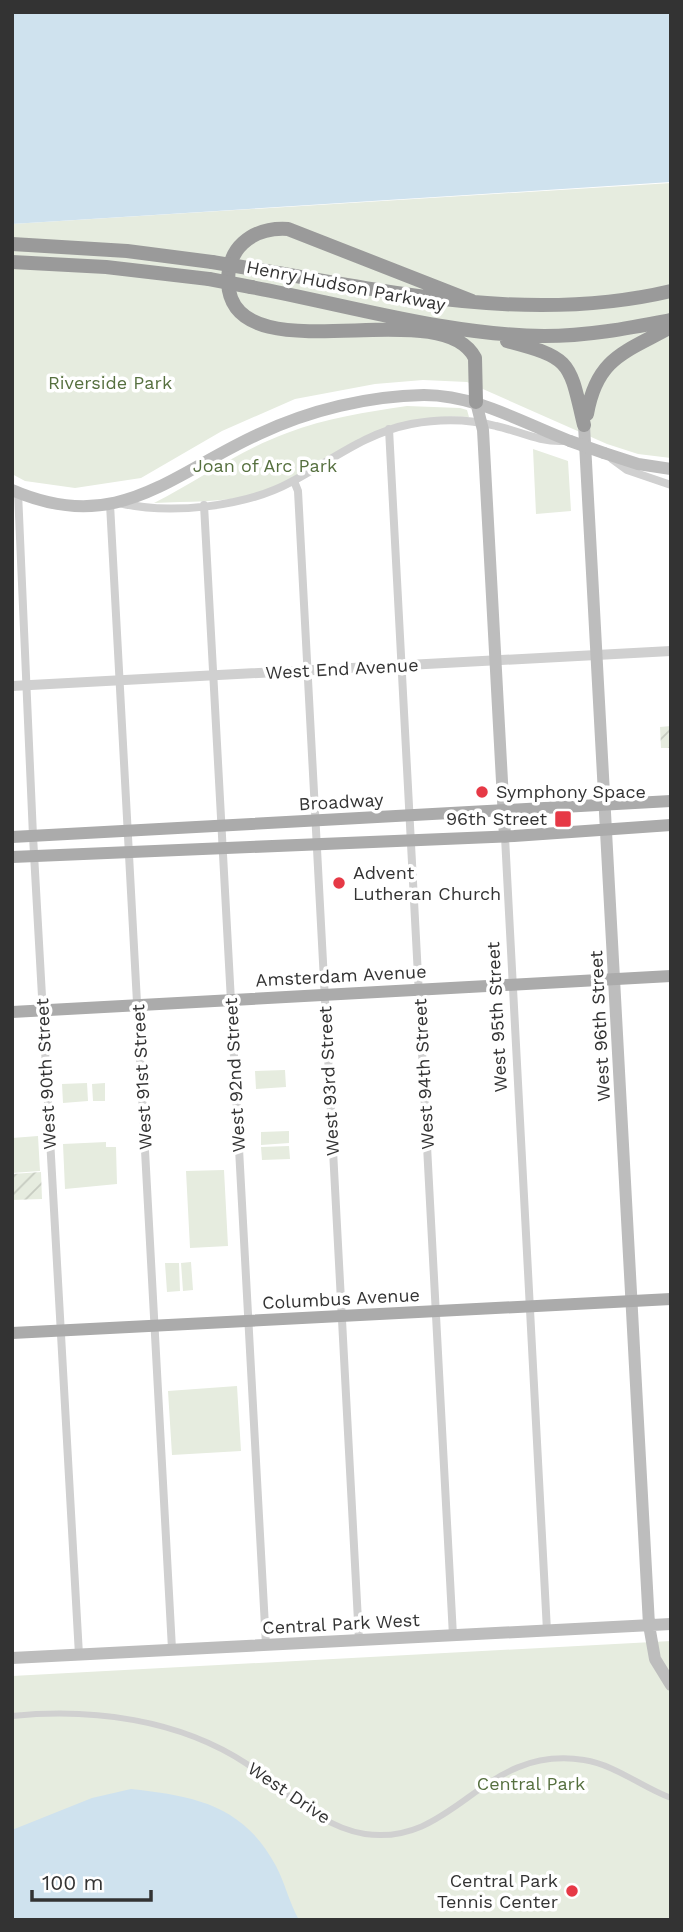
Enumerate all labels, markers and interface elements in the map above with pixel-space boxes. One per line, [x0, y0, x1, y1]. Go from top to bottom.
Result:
street label: Henry Hudson Parkway [245, 256, 448, 315]
park label: Riverside Park [48, 372, 172, 393]
park label: Joan of Arc Park [193, 455, 337, 476]
street label: West End Avenue [265, 654, 419, 683]
place label: Symphony Space [496, 781, 646, 802]
marker: Symphony Space [474, 784, 490, 800]
street label: Broadway [298, 789, 385, 814]
place label: 96th Street [446, 808, 547, 829]
marker: 96th Street [553, 809, 573, 829]
place label: Advent Lutheran Church [353, 862, 501, 904]
marker: Advent Lutheran Church [331, 875, 347, 891]
street label: West 95th Street [482, 941, 511, 1093]
street label: West 96th Street [585, 949, 614, 1102]
street label: Amsterdam Avenue [255, 961, 427, 990]
street label: West 90th Street [31, 997, 60, 1150]
street label: West 92nd Street [220, 997, 249, 1153]
street label: West 94th Street [409, 997, 438, 1150]
street label: West 91st Street [127, 1003, 156, 1150]
street label: West 93rd Street [314, 1005, 343, 1157]
street label: Columbus Avenue [262, 1284, 420, 1313]
street label: Central Park West [262, 1609, 421, 1638]
street label: West Drive [244, 1757, 335, 1828]
park label: Central Park [477, 1773, 585, 1794]
scale bar [32, 1858, 150, 1902]
text: 100 m [42, 1870, 104, 1895]
place label: Central Park Tennis Center [437, 1870, 558, 1912]
marker: Central Park Tennis Center [564, 1883, 580, 1899]

